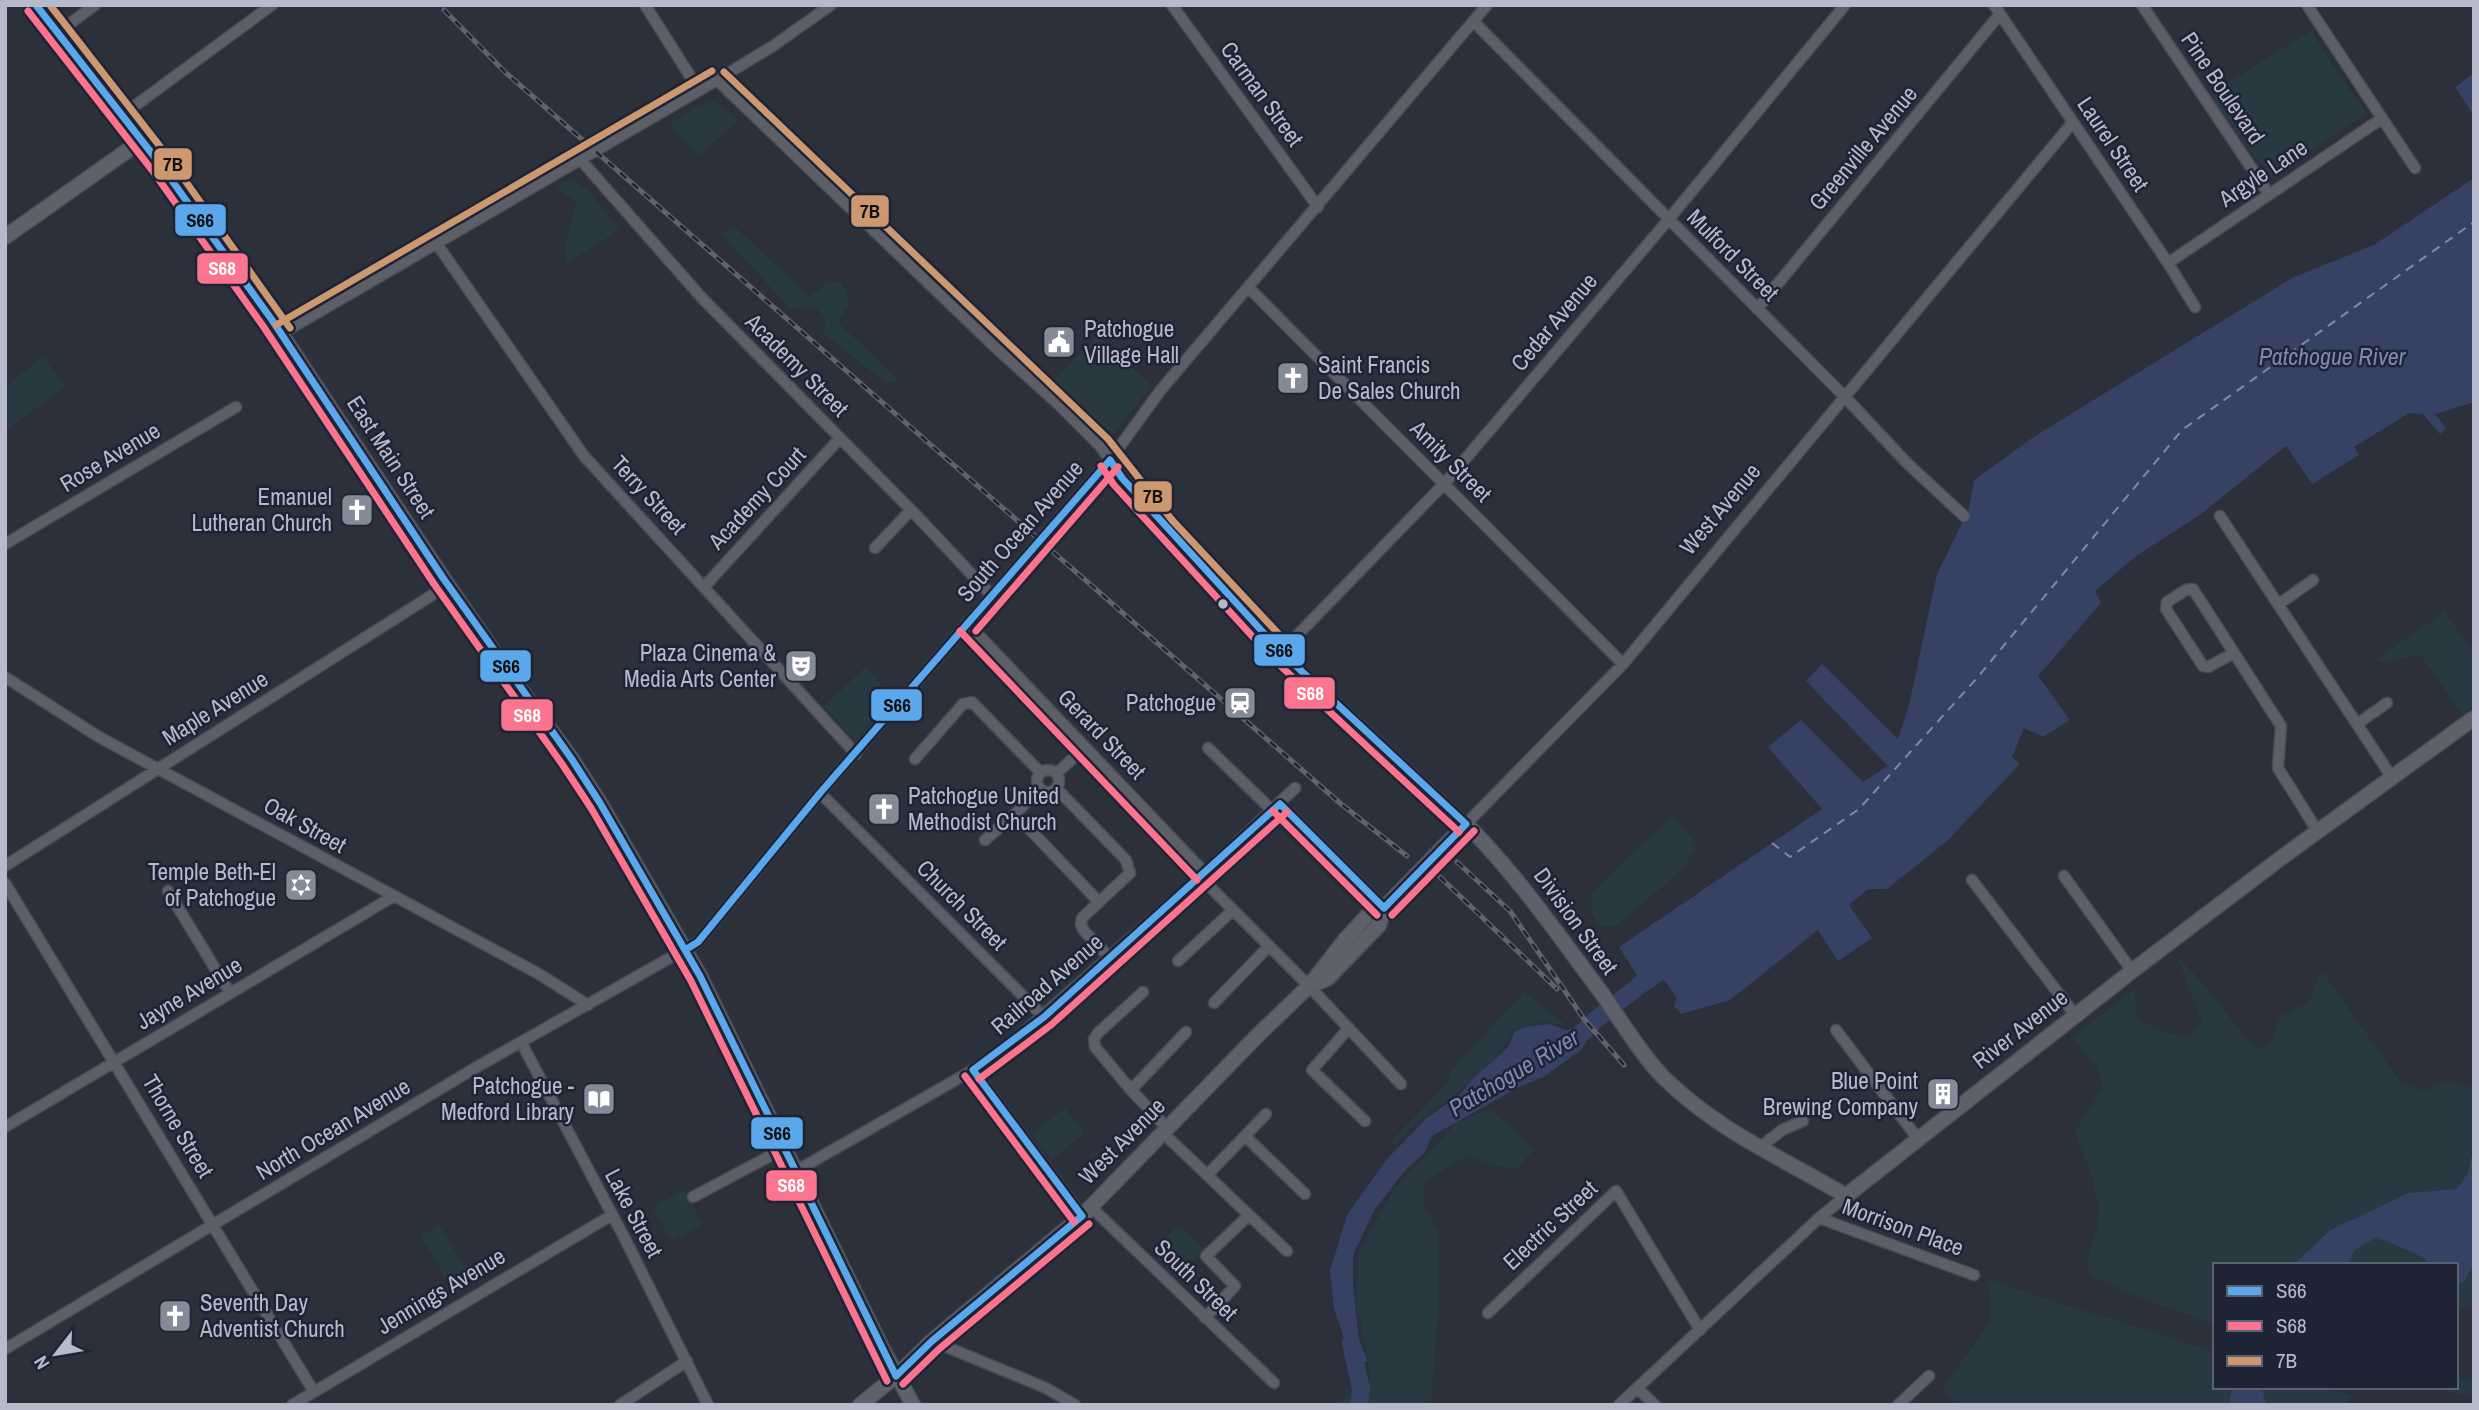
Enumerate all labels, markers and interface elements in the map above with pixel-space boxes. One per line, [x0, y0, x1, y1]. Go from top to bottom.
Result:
street label: Pine Boulevard [2175, 26, 2272, 150]
street label: Carman Street [1214, 35, 1311, 152]
street label: Greenville Avenue [1801, 79, 1924, 217]
street label: Laurel Street [2070, 90, 2156, 197]
street label: Argyle Lane [2211, 132, 2313, 214]
line badge: 7B [153, 147, 193, 181]
text: 7B [163, 151, 183, 177]
line badge: 7B [850, 194, 890, 228]
text: 7B [860, 198, 880, 224]
street label: Mulford Street [1681, 202, 1786, 307]
line badge: S66 [174, 203, 227, 237]
text: S66 [186, 207, 214, 233]
line badge: S68 [196, 252, 249, 285]
text: S68 [208, 255, 236, 281]
street label: Cedar Avenue [1503, 266, 1604, 377]
street label: Academy Street [738, 306, 856, 423]
place label: Patchogue Village Hall [1084, 313, 1179, 370]
public building icon: Patchogue Village Hall [1040, 323, 1078, 361]
water label: Patchogue River [2259, 340, 2407, 372]
place label: Saint Francis De Sales Church [1318, 349, 1461, 406]
church icon: Saint Francis De Sales Church [1274, 359, 1312, 397]
street label: East Main Street [340, 389, 443, 524]
street label: Amity Street [1403, 412, 1499, 508]
street label: Rose Avenue [54, 414, 166, 499]
street label: Academy Court [700, 440, 812, 556]
street label: Terry Street [605, 448, 694, 541]
street label: South Ocean Avenue [950, 453, 1090, 608]
street label: West Avenue [1672, 456, 1767, 561]
line badge: 7B [1133, 480, 1173, 513]
place label: Emanuel Lutheran Church [192, 481, 332, 538]
text: 7B [1143, 483, 1163, 509]
church icon: Emanuel Lutheran Church [338, 491, 376, 529]
unlabelled marker [1216, 597, 1230, 611]
line badge: S66 [1253, 633, 1306, 667]
place label: Plaza Cinema & Media Arts Center [624, 637, 777, 694]
text: S66 [1265, 637, 1293, 663]
theatre icon: Plaza Cinema & Media Arts Center [782, 647, 820, 685]
line badge: S66 [479, 649, 532, 683]
text: S66 [492, 653, 520, 679]
street label: Maple Avenue [156, 663, 274, 752]
line badge: S68 [1283, 676, 1336, 710]
text: S68 [1296, 680, 1324, 706]
street label: Gerard Street [1052, 682, 1153, 786]
station icon: Patchogue [1221, 684, 1259, 722]
place label: Patchogue [1126, 687, 1216, 718]
line badge: S66 [870, 688, 923, 722]
text: S66 [883, 692, 911, 718]
line badge: S68 [500, 698, 554, 732]
text: S68 [513, 702, 541, 728]
place label: Patchogue United Methodist Church [908, 780, 1059, 837]
street label: Oak Street [258, 789, 352, 860]
church icon: Patchogue United Methodist Church [865, 790, 903, 828]
street label: Church Street [910, 853, 1014, 957]
place label: Temple Beth-El of Patchogue [148, 856, 276, 913]
street label: Division Street [1527, 861, 1626, 980]
synagogue icon: Temple Beth-El of Patchogue [282, 866, 320, 904]
street label: Railroad Avenue [984, 926, 1109, 1041]
street label: Jayne Avenue [130, 949, 247, 1036]
street label: River Avenue [1966, 982, 2074, 1076]
water label: Patchogue River [1442, 1020, 1586, 1124]
place label: Blue Point Brewing Company [1763, 1065, 1919, 1122]
street label: Thorne Street [135, 1068, 221, 1183]
street label: North Ocean Avenue [250, 1070, 416, 1187]
place label: Patchogue - Medford Library [441, 1070, 575, 1127]
building icon: Blue Point Brewing Company [1924, 1075, 1962, 1113]
library icon: Patchogue - Medford Library [580, 1080, 618, 1118]
street label: West Avenue [1072, 1091, 1172, 1191]
line badge: S66 [750, 1116, 804, 1150]
text: S66 [763, 1120, 791, 1146]
street label: Lake Street [598, 1163, 671, 1263]
line badge: S68 [765, 1169, 818, 1202]
text: S68 [777, 1172, 805, 1198]
street label: Electric Street [1496, 1173, 1604, 1276]
street label: Morrison Place [1838, 1190, 1968, 1263]
street label: South Street [1148, 1232, 1245, 1327]
street label: Jennings Avenue [371, 1240, 511, 1341]
legend [2213, 1263, 2458, 1389]
text: S66 [2276, 1276, 2307, 1305]
place label: Seventh Day Adventist Church [199, 1287, 345, 1344]
church icon: Seventh Day Adventist Church [156, 1297, 194, 1335]
text: S68 [2276, 1311, 2307, 1340]
north arrow [21, 1319, 91, 1389]
text: 7B [2276, 1346, 2297, 1375]
text: N [27, 1351, 55, 1374]

